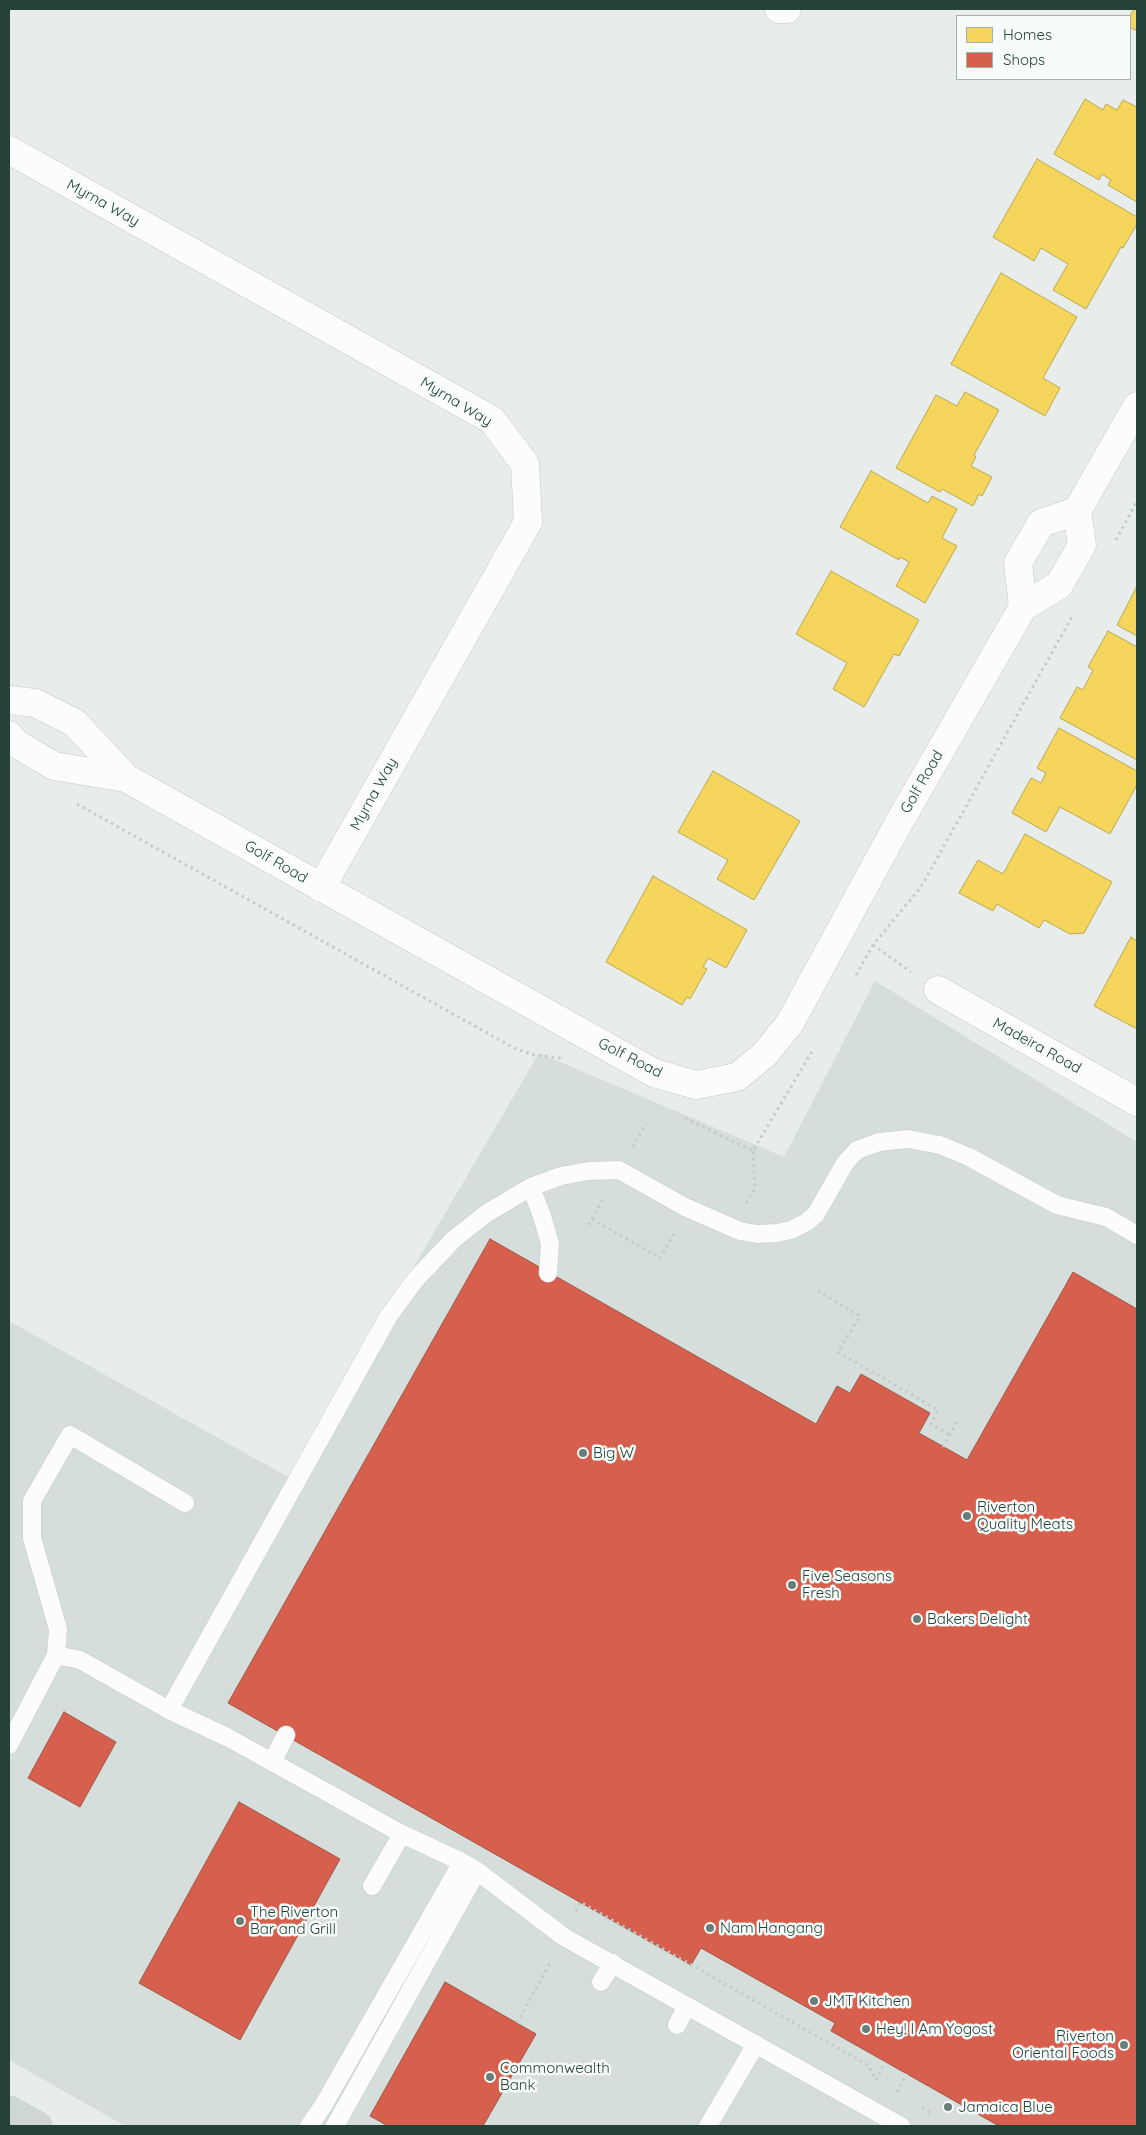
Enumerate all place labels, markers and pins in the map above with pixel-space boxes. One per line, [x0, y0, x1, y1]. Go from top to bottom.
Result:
place label: Big W [593, 1444, 634, 1462]
marker: Big W [577, 1447, 589, 1459]
place label: Riverton Quality Meats [977, 1498, 1073, 1533]
marker: Riverton Quality Meats [961, 1510, 973, 1522]
place label: Five Seasons Fresh [802, 1567, 892, 1602]
marker: Five Seasons Fresh [786, 1579, 798, 1591]
place label: Bakers Delight [927, 1610, 1028, 1628]
marker: Bakers Delight [911, 1613, 923, 1625]
place label: The Riverton Bar and Grill [250, 1903, 338, 1938]
marker: The Riverton Bar and Grill [234, 1915, 246, 1927]
place label: Nam Hangang [720, 1919, 823, 1937]
marker: Nam Hangang [704, 1922, 716, 1934]
place label: JMT Kitchen [824, 1992, 910, 2010]
marker: JMT Kitchen [808, 1995, 820, 2007]
place label: Hey! I Am Yogost [876, 2020, 993, 2038]
marker: Hey! I Am Yogost [860, 2023, 872, 2035]
place label: Riverton Oriental Foods [1012, 2027, 1114, 2062]
marker: Riverton Oriental Foods [1118, 2039, 1130, 2051]
place label: Commonwealth Bank [500, 2059, 610, 2094]
marker: Commonwealth Bank [484, 2071, 496, 2083]
place label: Jamaica Blue [958, 2098, 1053, 2116]
marker: Jamaica Blue [942, 2101, 954, 2113]

